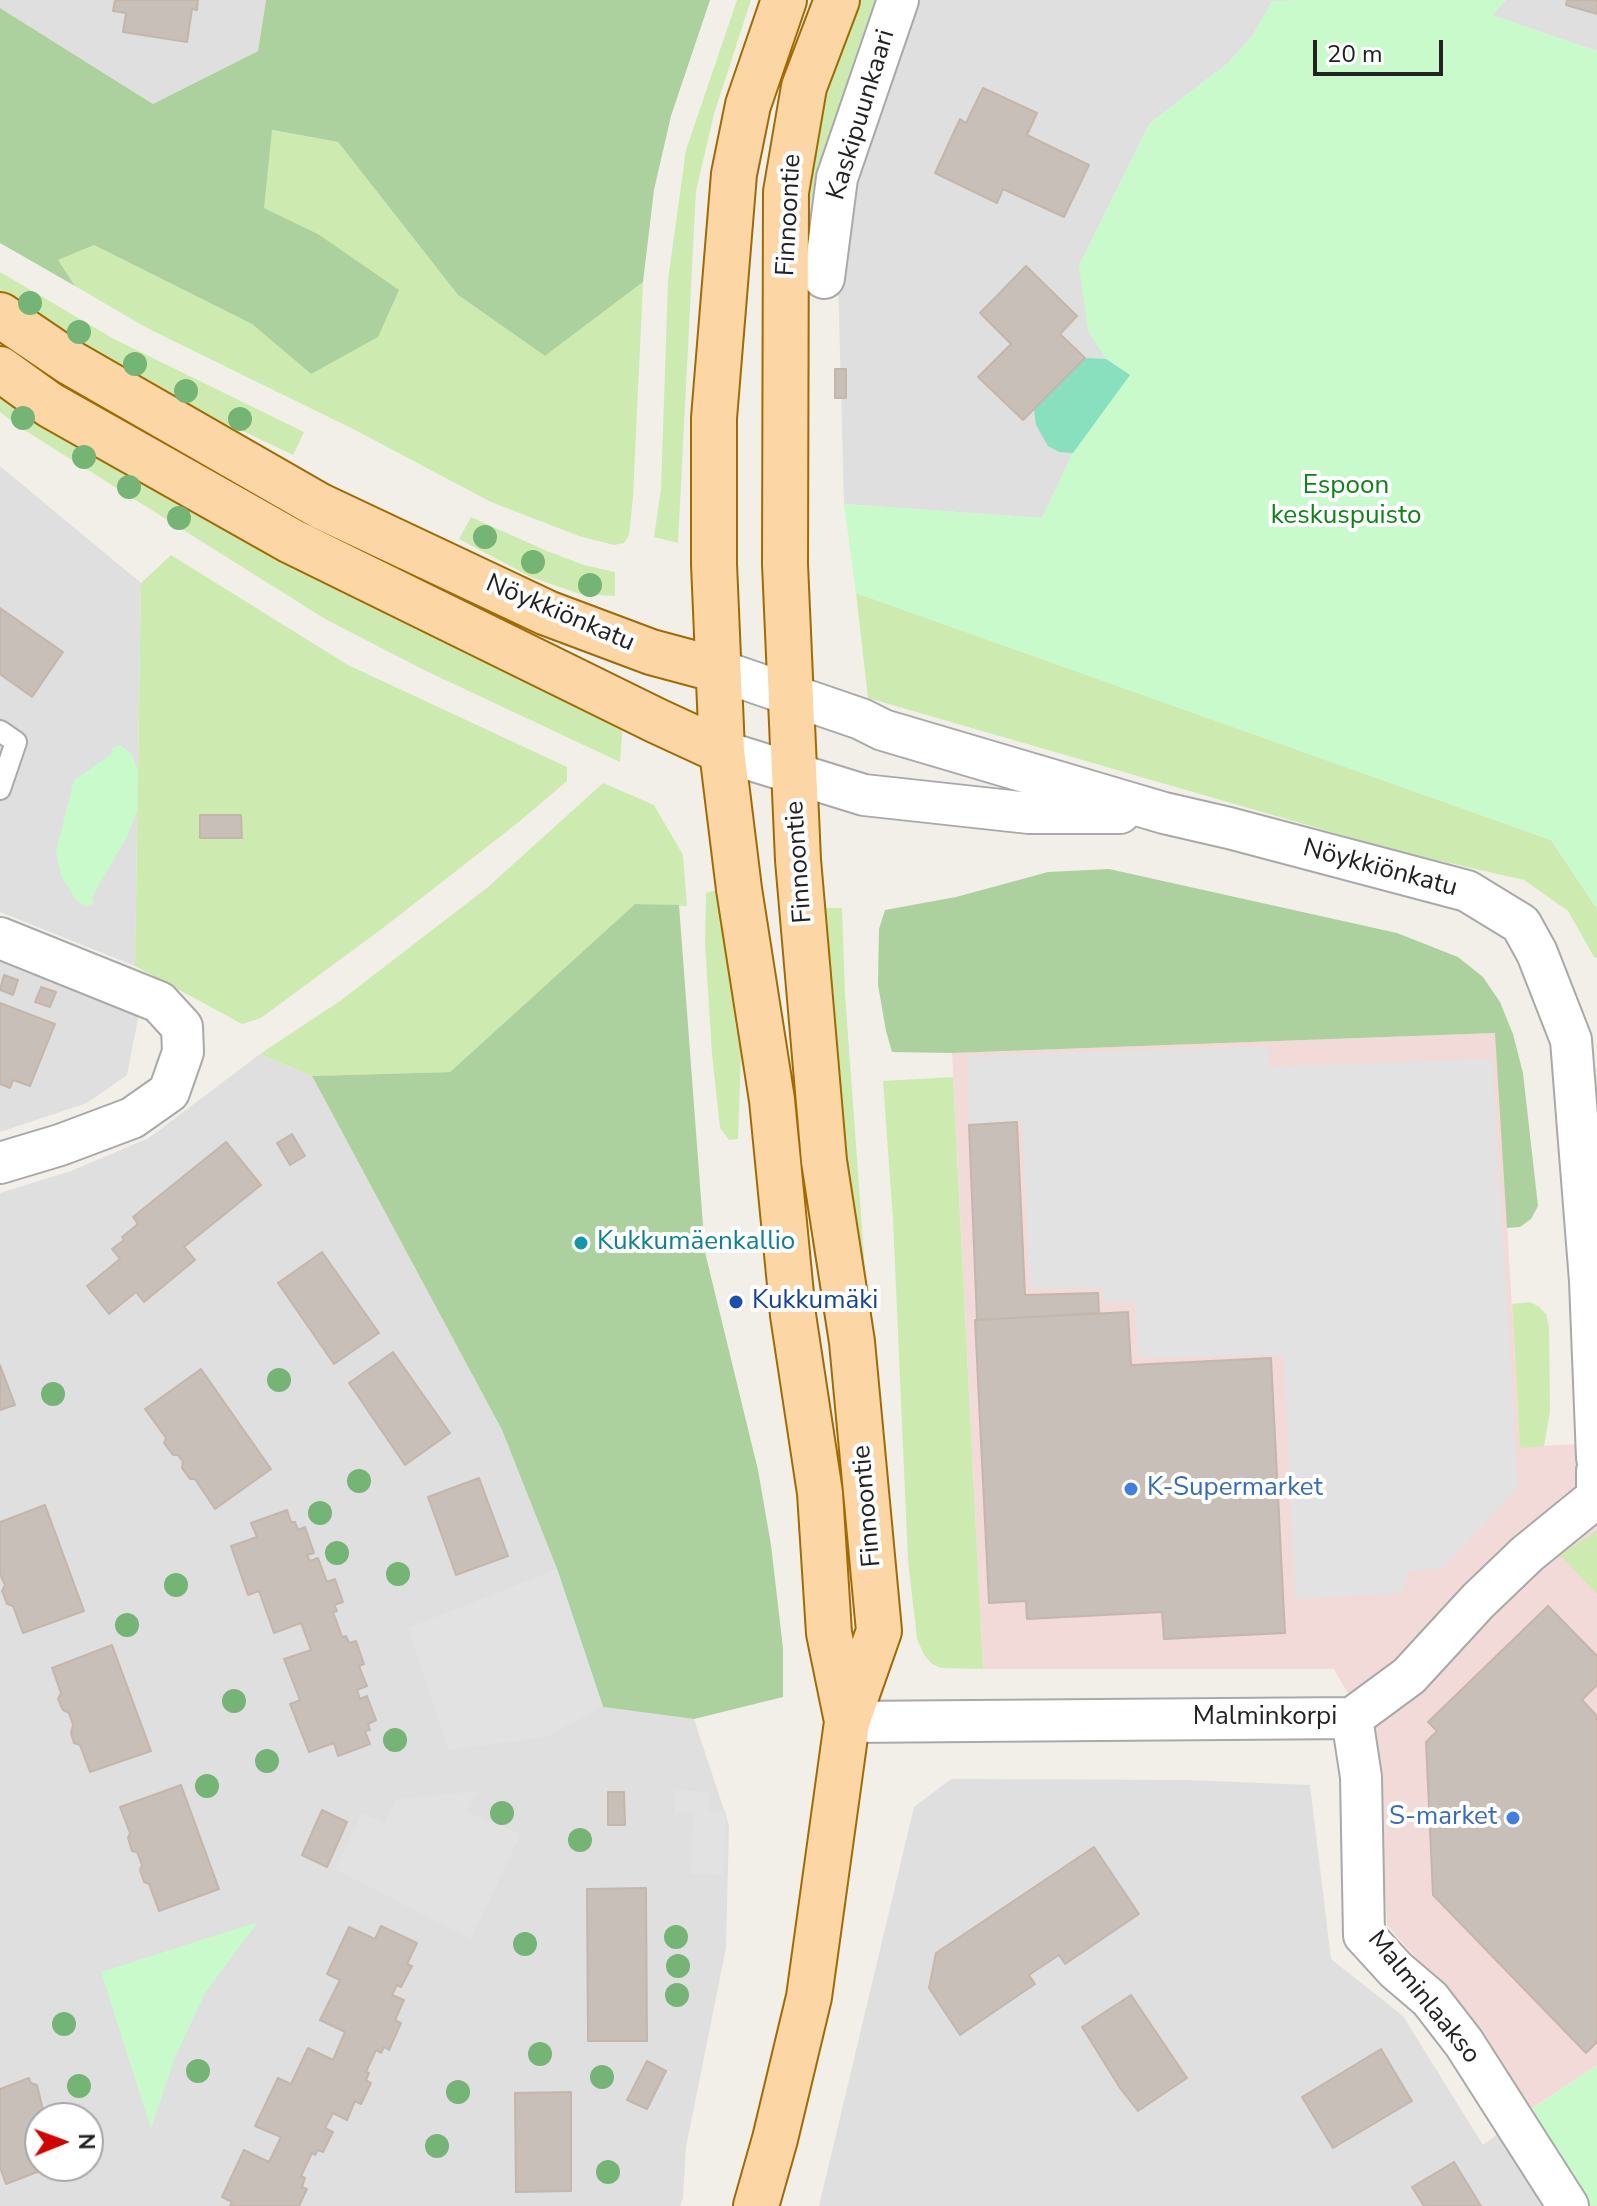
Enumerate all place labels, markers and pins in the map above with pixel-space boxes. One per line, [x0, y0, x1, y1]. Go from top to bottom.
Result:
place label: Kukkumäenkallio [597, 1227, 795, 1259]
marker: Kukkumäenkallio [572, 1234, 590, 1252]
place label: Kukkumäki [752, 1286, 878, 1318]
marker: Kukkumäki [727, 1293, 745, 1311]
place label: K-Supermarket [1147, 1473, 1323, 1505]
marker: K-Supermarket [1122, 1480, 1140, 1498]
place label: S-market [1389, 1802, 1497, 1834]
marker: S-market [1504, 1809, 1522, 1827]

